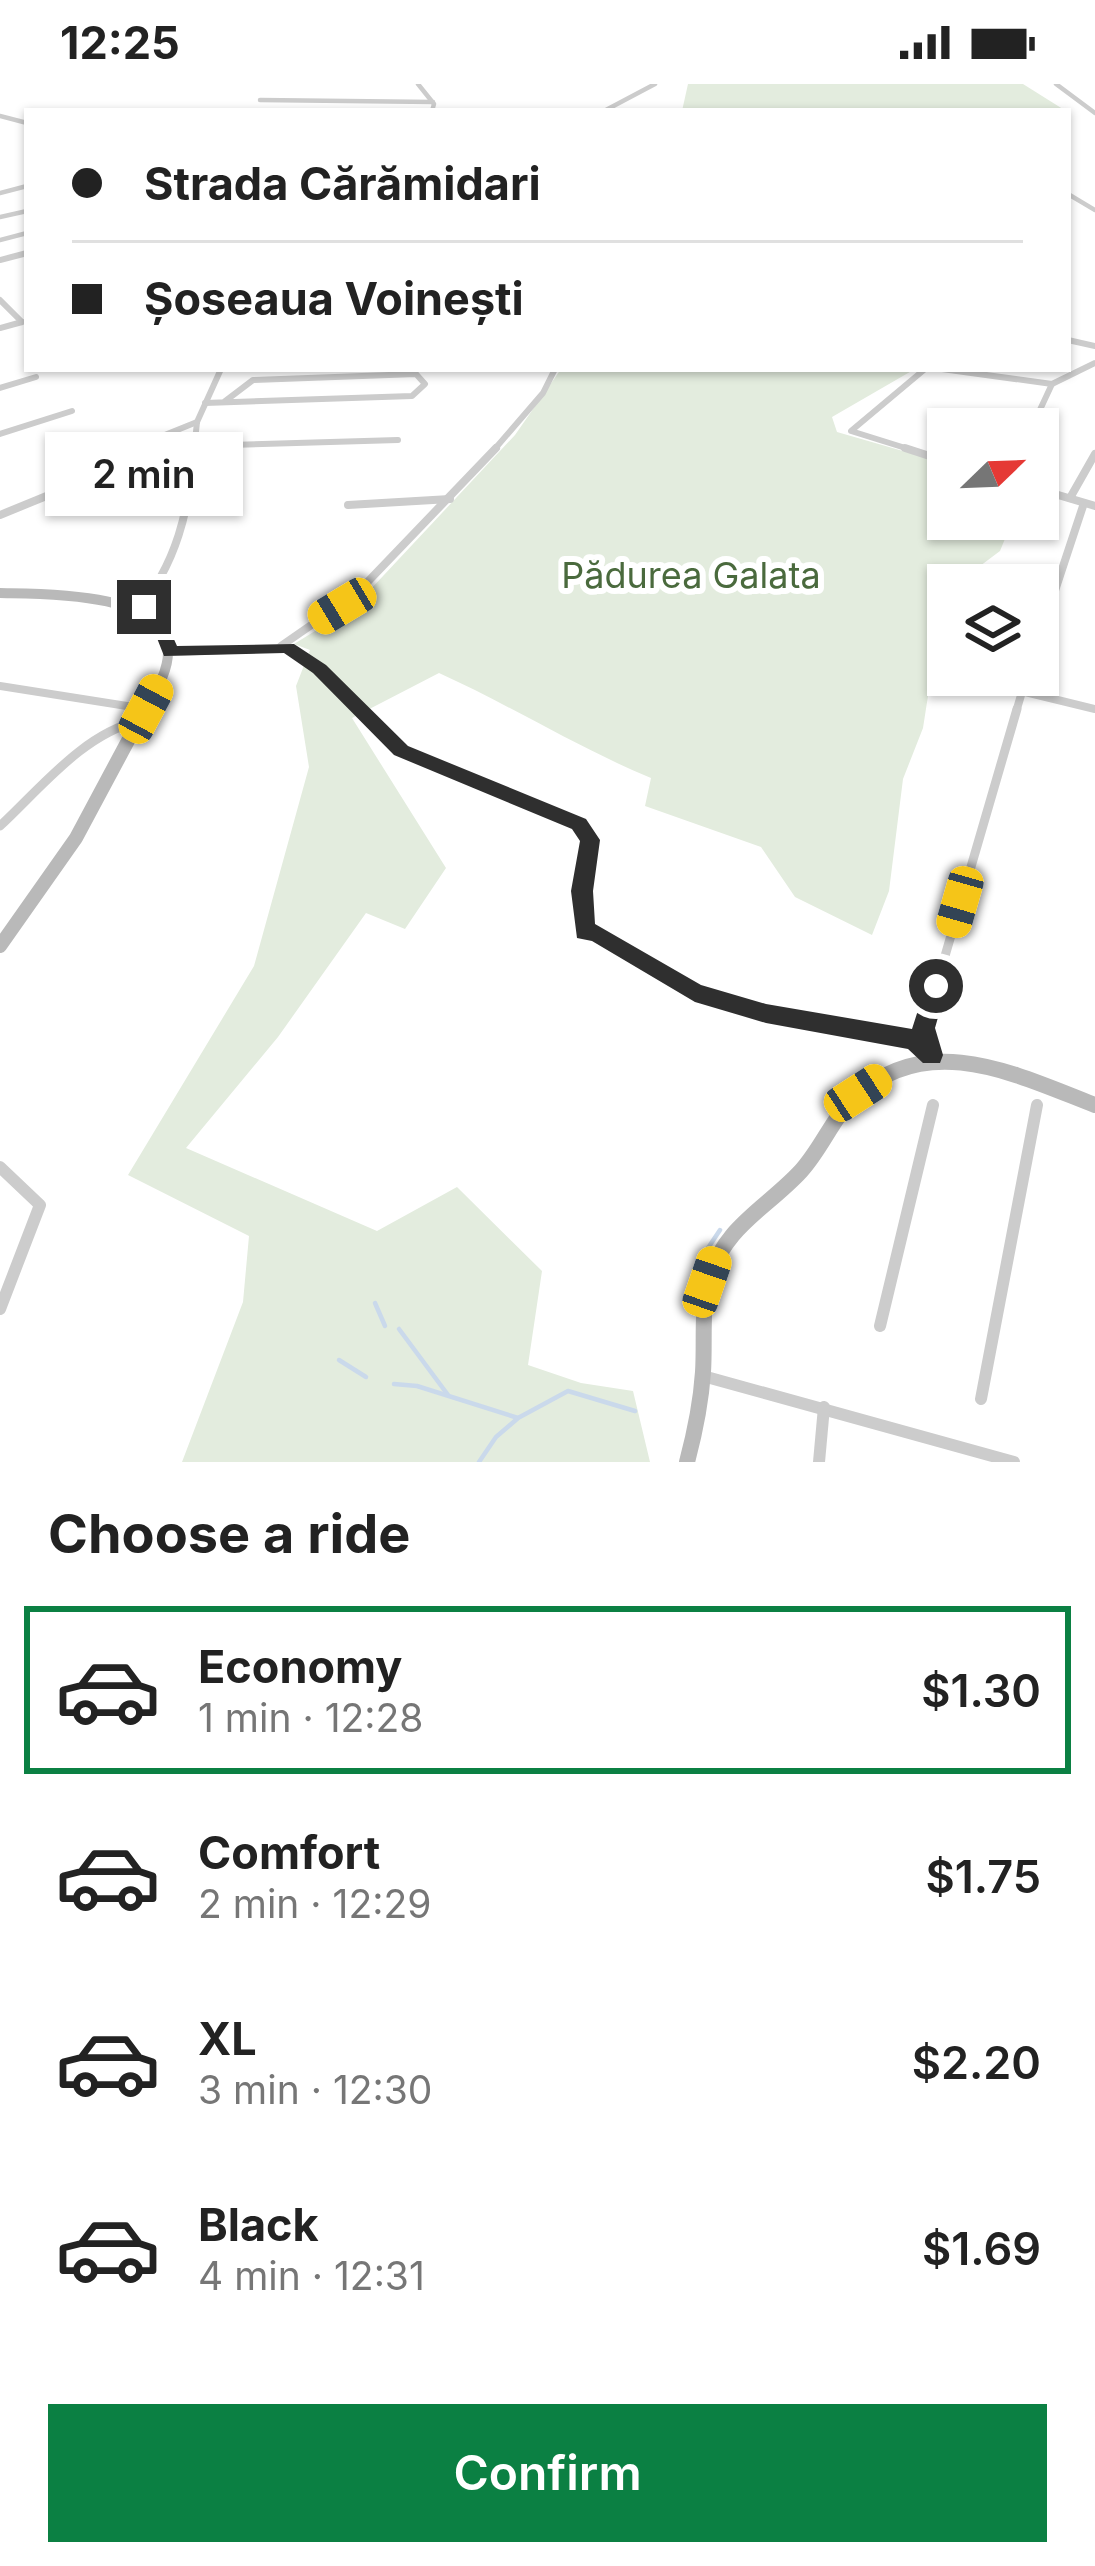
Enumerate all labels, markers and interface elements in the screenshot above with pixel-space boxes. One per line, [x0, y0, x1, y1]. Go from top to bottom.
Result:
text: 12:25 [60, 15, 180, 70]
text: Strada Cărămidari [144, 156, 541, 211]
text: Șoseaua Voinești [144, 271, 524, 326]
north arrow [927, 408, 1059, 540]
map controls [927, 408, 1059, 696]
callout: 2 min [45, 433, 243, 517]
text: 2 min [92, 450, 196, 497]
park label: Pădurea Galata [561, 553, 821, 597]
button: layers [927, 564, 1059, 696]
car [302, 572, 382, 640]
route end [117, 580, 171, 634]
car [113, 669, 179, 749]
car [933, 862, 987, 942]
route start [909, 959, 963, 1013]
car [818, 1058, 898, 1128]
car [678, 1242, 736, 1322]
text: Choose a ride [48, 1501, 410, 1566]
icon: car [54, 1636, 162, 1744]
text: Economy [198, 1639, 402, 1694]
text: $1.30 [921, 1663, 1041, 1718]
text: 1 min · 12:28 [198, 1694, 423, 1741]
icon: car [54, 1822, 162, 1930]
text: Comfort [198, 1825, 380, 1880]
text: $1.75 [926, 1849, 1041, 1904]
text: 2 min · 12:29 [198, 1880, 431, 1927]
icon: car [54, 2008, 162, 2116]
text: XL [198, 2011, 257, 2066]
text: $2.20 [912, 2035, 1041, 2090]
text: 3 min · 12:30 [198, 2066, 432, 2113]
icon: car [54, 2194, 162, 2302]
text: Black [198, 2197, 319, 2252]
text: $1.69 [922, 2221, 1041, 2276]
text: 4 min · 12:31 [198, 2252, 425, 2299]
button: Confirm [48, 2404, 1047, 2542]

